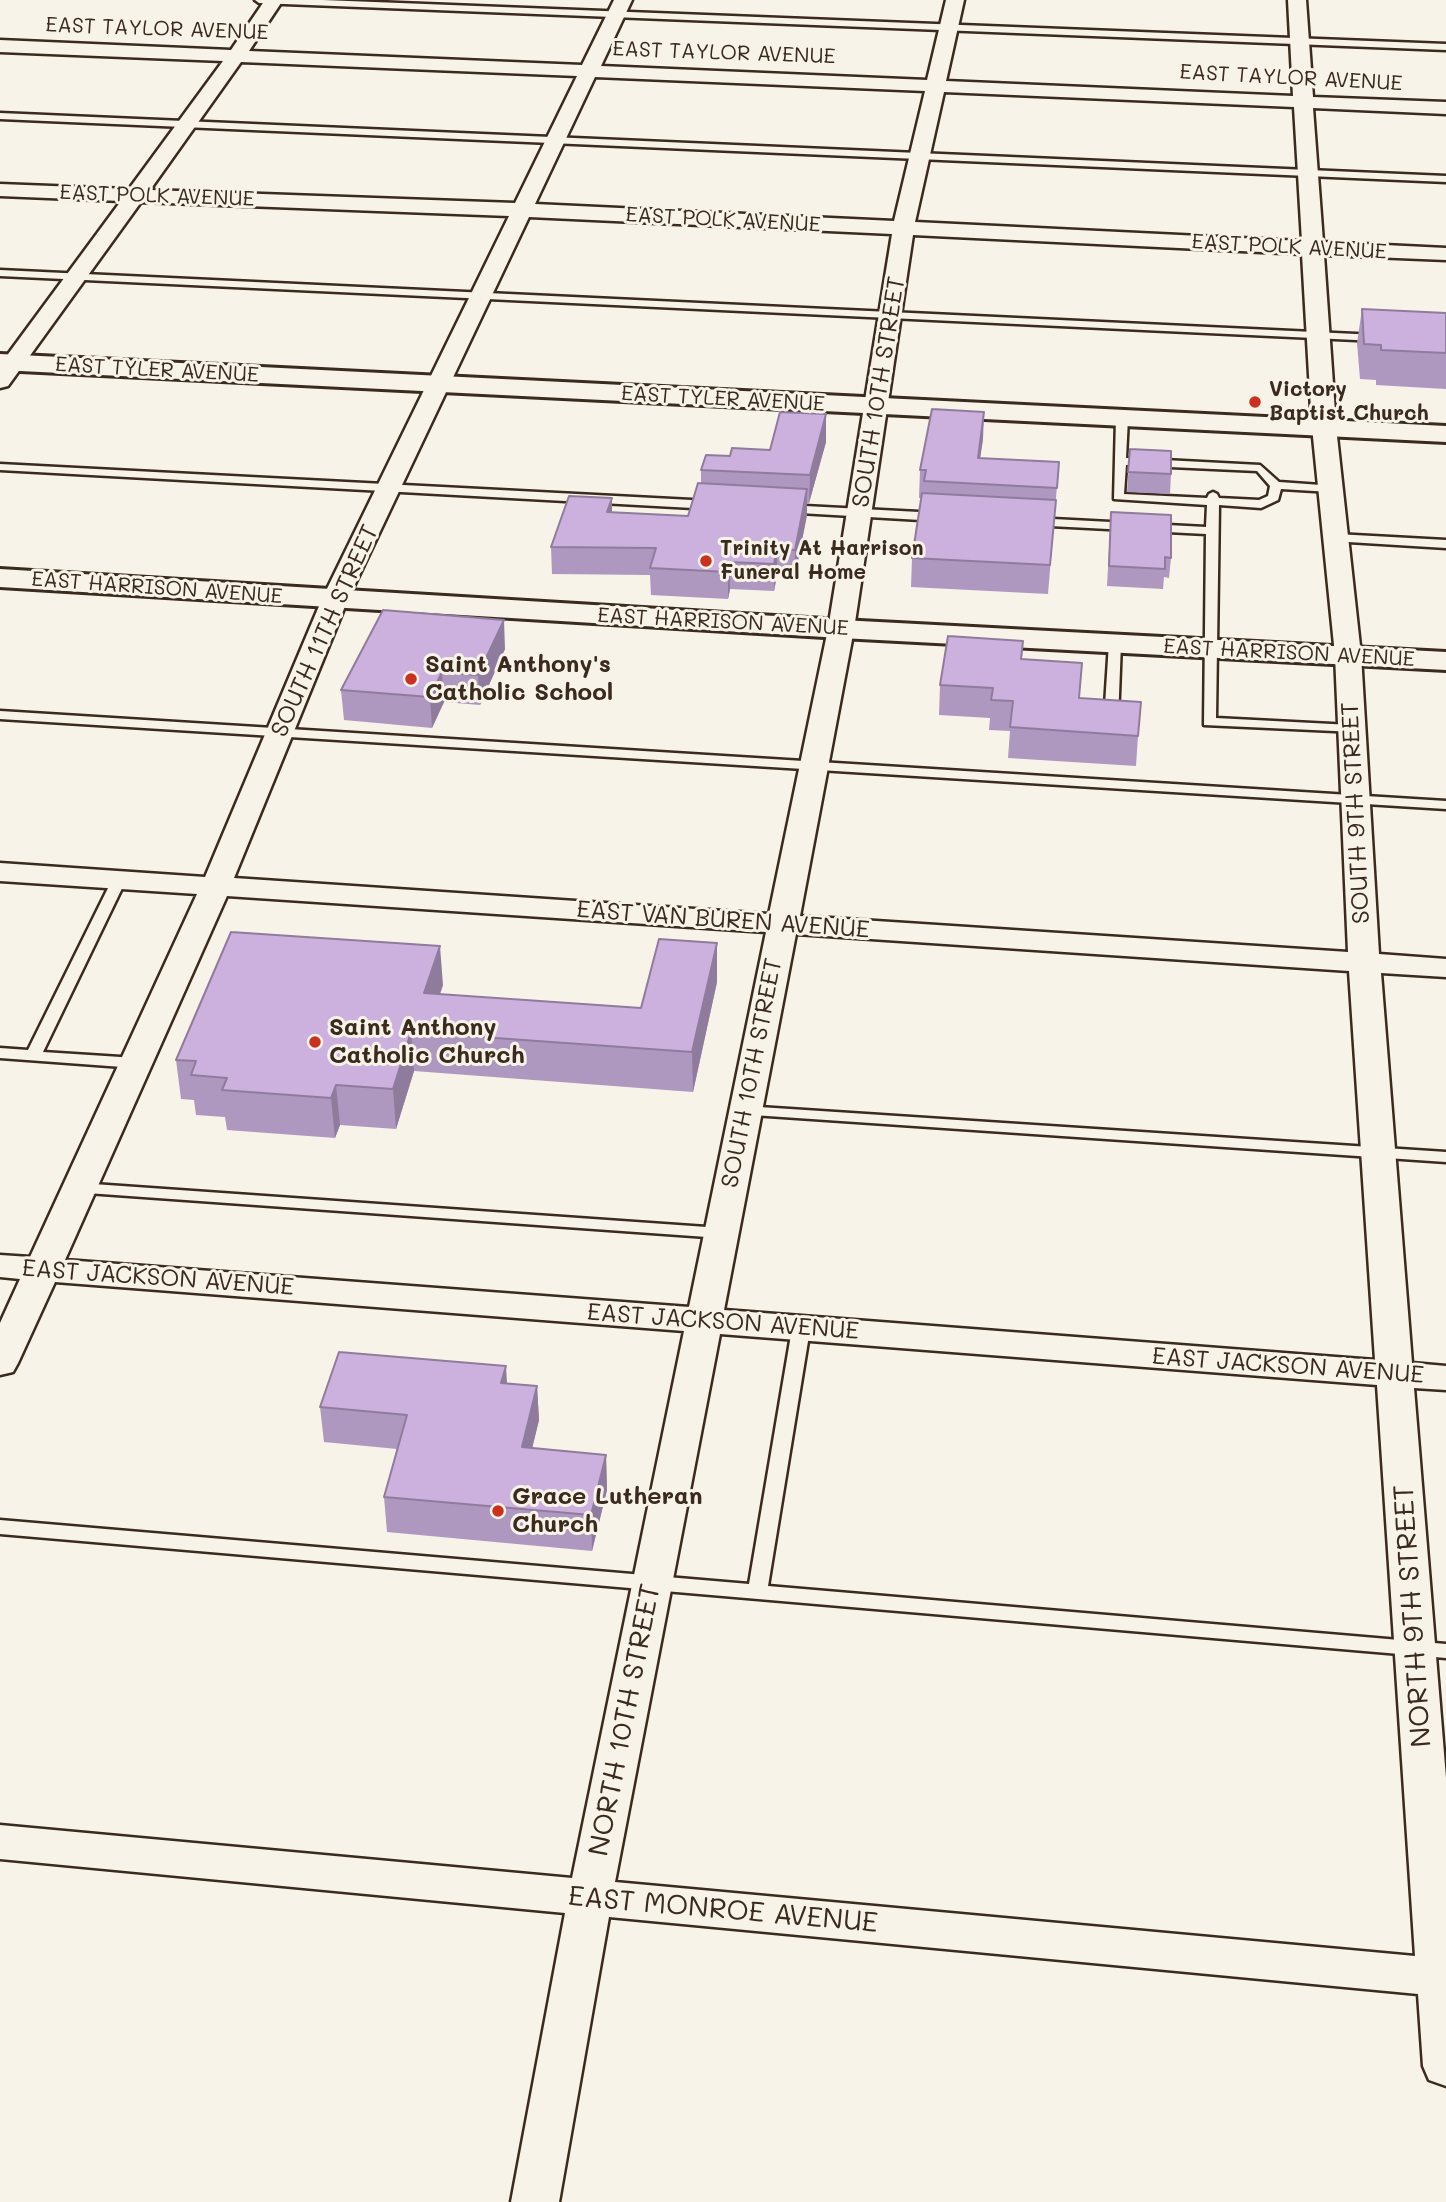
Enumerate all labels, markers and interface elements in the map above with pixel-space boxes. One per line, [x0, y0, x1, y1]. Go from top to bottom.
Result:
street label: EAST TAYLOR AVENUE [45, 13, 269, 45]
street label: EAST TAYLOR AVENUE [612, 37, 836, 69]
street label: EAST TAYLOR AVENUE [1179, 60, 1403, 96]
street label: EAST POLK AVENUE [59, 180, 255, 212]
street label: EAST POLK AVENUE [625, 202, 821, 238]
street label: EAST POLK AVENUE [1191, 229, 1387, 265]
street label: SOUTH 10TH STREET [847, 274, 911, 510]
street label: EAST TYLER AVENUE [54, 352, 260, 388]
place label: Victory Baptist Church [1269, 377, 1429, 427]
street label: EAST TYLER AVENUE [620, 381, 826, 417]
marker: Victory Baptist Church [1247, 394, 1263, 410]
street label: SOUTH 11TH STREET [265, 520, 385, 742]
place label: Trinity At Harrison Funeral Home [720, 536, 924, 586]
marker: Trinity At Harrison Funeral Home [698, 553, 714, 569]
street label: EAST HARRISON AVENUE [31, 567, 283, 609]
street label: EAST HARRISON AVENUE [597, 603, 849, 641]
street label: EAST HARRISON AVENUE [1163, 634, 1415, 672]
place label: Saint Anthony's Catholic School [425, 651, 613, 707]
marker: Saint Anthony's Catholic School [403, 671, 419, 687]
street label: SOUTH 9TH STREET [1336, 701, 1376, 925]
street label: EAST VAN BUREN AVENUE [575, 895, 871, 945]
street label: SOUTH 10TH STREET [716, 956, 788, 1190]
place label: Saint Anthony Catholic Church [329, 1014, 525, 1070]
marker: Saint Anthony Catholic Church [307, 1034, 323, 1050]
street label: EAST JACKSON AVENUE [21, 1254, 295, 1302]
street label: EAST JACKSON AVENUE [586, 1298, 860, 1346]
street label: EAST JACKSON AVENUE [1151, 1342, 1425, 1390]
place label: Grace Lutheran Church [512, 1483, 703, 1539]
street label: NORTH 9TH STREET [1387, 1483, 1439, 1749]
marker: Grace Lutheran Church [490, 1503, 506, 1519]
street label: NORTH 10TH STREET [582, 1581, 668, 1859]
street label: EAST MONROE AVENUE [567, 1880, 879, 1940]

